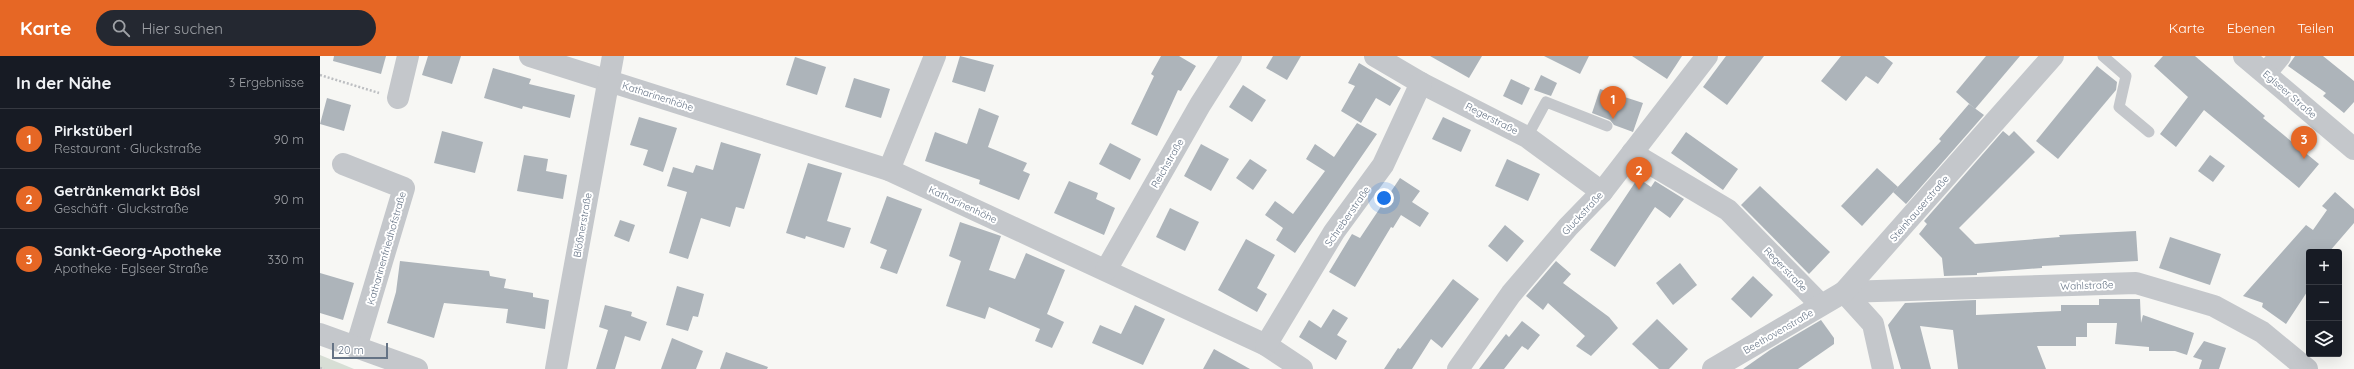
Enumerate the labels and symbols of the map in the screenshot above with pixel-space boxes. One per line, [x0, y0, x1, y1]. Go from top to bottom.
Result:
street label: Eglseer Straße [2260, 67, 2320, 122]
street label: Katharinenhöhe [621, 79, 695, 114]
pin: 1 [1600, 86, 1626, 119]
street label: Regerstraße [1463, 100, 1521, 137]
pin: 3 [2291, 126, 2317, 159]
street label: Reichstraße [1148, 136, 1187, 190]
pin: 2 [1626, 157, 1652, 190]
street label: Steinhauserstraße [1887, 172, 1952, 244]
street label: Katharinenhöhe [926, 183, 999, 226]
street label: Schreberstraße [1322, 183, 1373, 249]
your location [1374, 188, 1394, 208]
street label: Gluckstraße [1559, 189, 1606, 238]
street label: Katharinenfriedhofstraße [364, 190, 409, 306]
street label: Blößnerstraße [570, 191, 595, 259]
street label: Regerstraße [1761, 244, 1810, 295]
street label: Wahlstraße [2060, 278, 2114, 293]
street label: Beethovenstraße [1741, 306, 1816, 357]
scale bar [332, 341, 388, 360]

